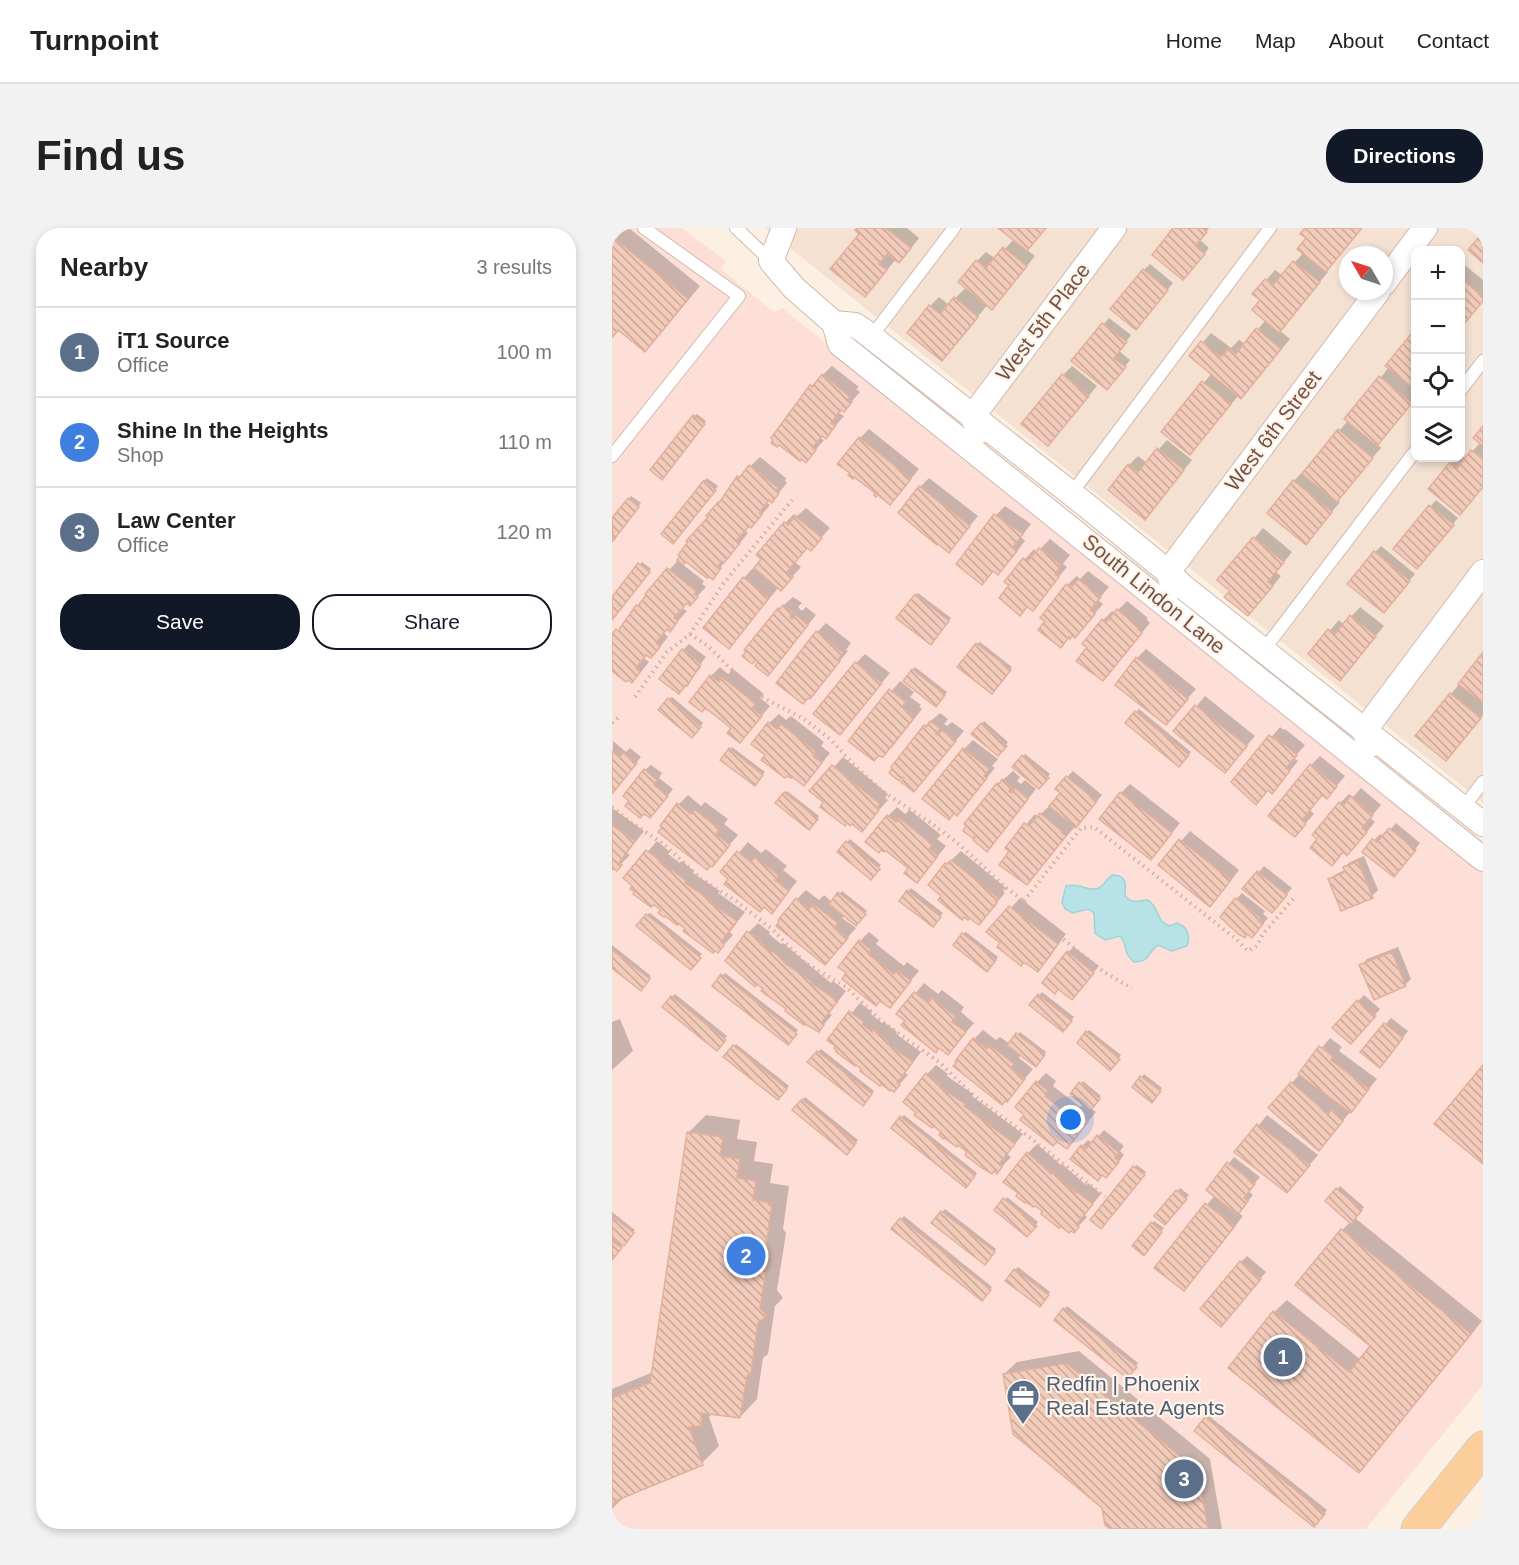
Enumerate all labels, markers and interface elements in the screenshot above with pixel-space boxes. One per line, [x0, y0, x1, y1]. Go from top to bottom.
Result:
text: Turnpoint [30, 25, 159, 56]
text: Home [1166, 29, 1222, 52]
text: Map [1255, 29, 1296, 52]
text: About [1329, 29, 1384, 52]
text: Contact [1417, 29, 1489, 52]
button: Directions [1326, 129, 1483, 183]
text: Find us [36, 132, 185, 179]
north arrow [1339, 246, 1393, 300]
map controls [1411, 246, 1465, 462]
button: + [1411, 246, 1465, 300]
text: Nearby [60, 252, 148, 282]
text: 3 results [476, 256, 552, 278]
street label: West 5th Place [991, 259, 1094, 385]
button: − [1411, 300, 1465, 354]
text: iT1 Source [117, 328, 229, 353]
text: 1 [74, 341, 85, 363]
text: 100 m [496, 341, 552, 363]
text: Office [117, 354, 169, 376]
button: locate [1411, 354, 1465, 408]
street label: West 6th Street [1220, 366, 1325, 495]
button: layers [1411, 408, 1465, 462]
text: Shine In the Heights [117, 418, 328, 443]
text: 2 [74, 431, 85, 453]
text: 110 m [498, 431, 552, 453]
text: Shop [117, 444, 164, 466]
text: Law Center [117, 508, 236, 533]
text: 3 [74, 521, 85, 543]
text: 120 m [496, 521, 552, 543]
street label: South Lindon Lane [1079, 529, 1230, 658]
text: Office [117, 534, 169, 556]
button: Save [60, 594, 300, 650]
button: Share [312, 594, 552, 650]
your location [1056, 1105, 1085, 1134]
pin: 2 [726, 1234, 766, 1278]
pin: 1 [1264, 1334, 1302, 1380]
place label: Redfin | Phoenix Real Estate Agents [1046, 1372, 1225, 1419]
office icon: Redfin | Phoenix Real Estate Agents [1005, 1378, 1041, 1425]
pin: 3 [1164, 1456, 1204, 1502]

